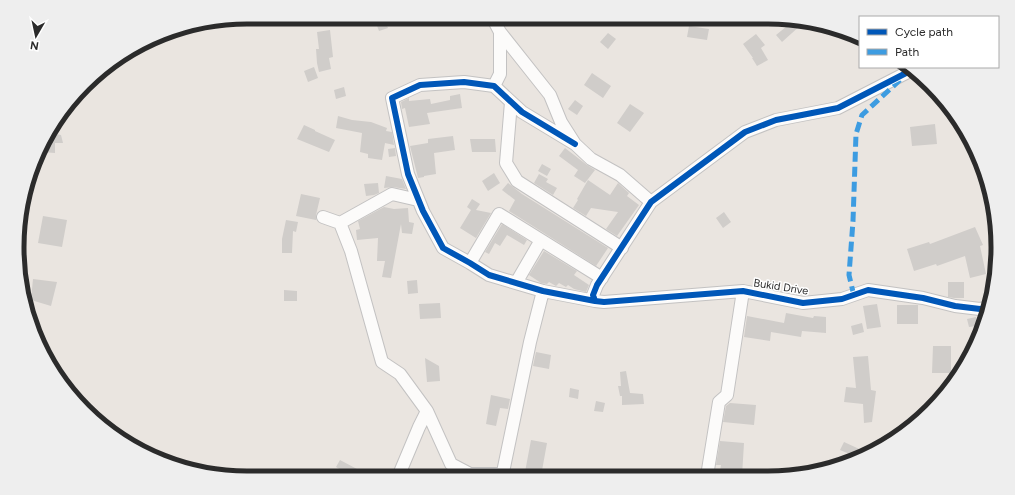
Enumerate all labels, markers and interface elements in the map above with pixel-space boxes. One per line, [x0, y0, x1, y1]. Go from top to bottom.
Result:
north arrow [16, 16, 56, 56]
legend [859, 16, 999, 68]
text: Cycle path [895, 25, 953, 39]
text: N [29, 38, 40, 52]
text: Path [895, 45, 919, 59]
street label: Bukid Drive [753, 276, 809, 298]

